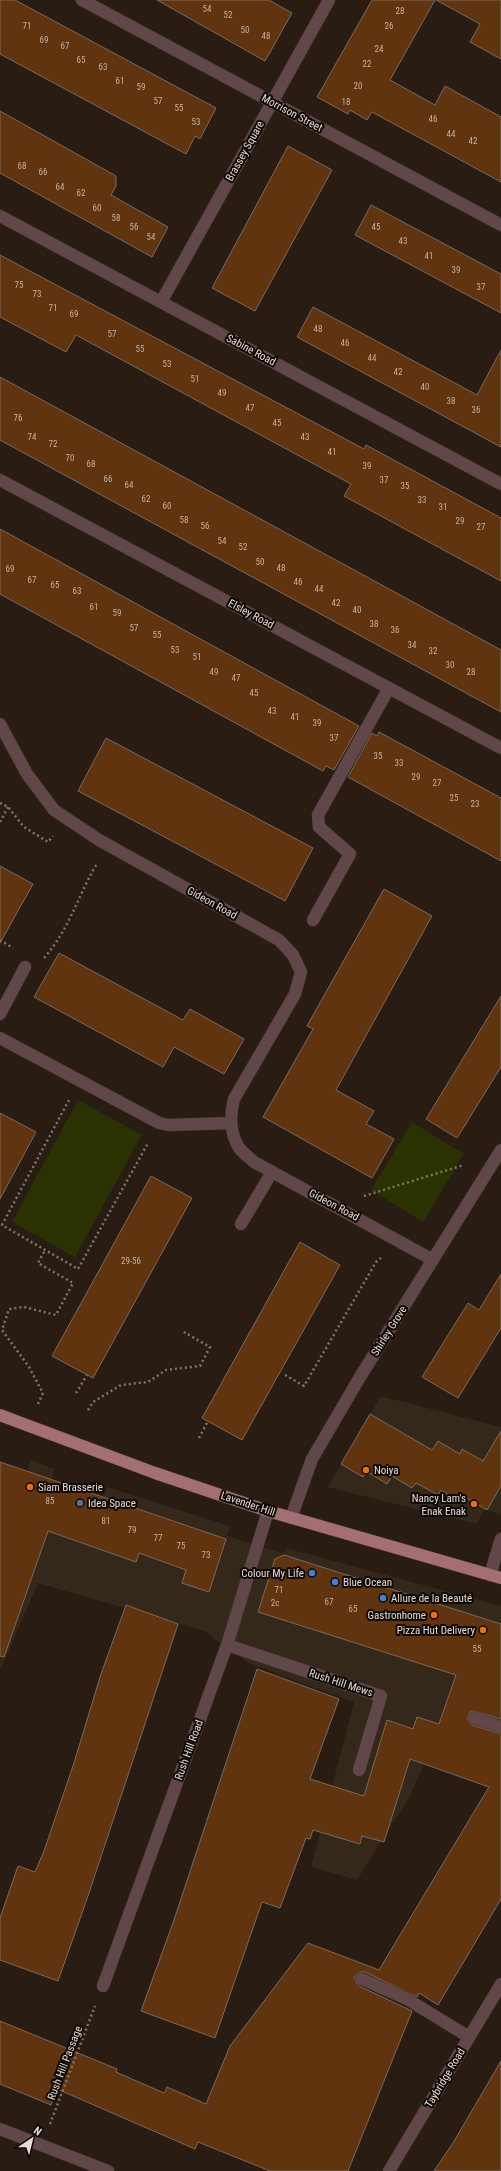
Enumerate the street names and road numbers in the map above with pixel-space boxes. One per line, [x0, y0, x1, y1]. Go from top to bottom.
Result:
street label: Morrison Street [259, 91, 325, 135]
street label: Brassey Square [223, 119, 267, 183]
street label: Sabine Road [224, 332, 278, 368]
street label: Elsley Road [226, 597, 276, 631]
street label: Gideon Road [185, 884, 239, 922]
street label: Gideon Road [307, 1186, 361, 1224]
street label: Shirley Grove [368, 1304, 410, 1358]
street label: Lavender Hill [219, 1489, 277, 1519]
street label: Rush Hill Mews [307, 1667, 375, 1699]
street label: Rush Hill Road [172, 1718, 206, 1782]
street label: Rush Hill Passage [45, 2024, 85, 2102]
street label: Taybridge Road [422, 2046, 468, 2110]

